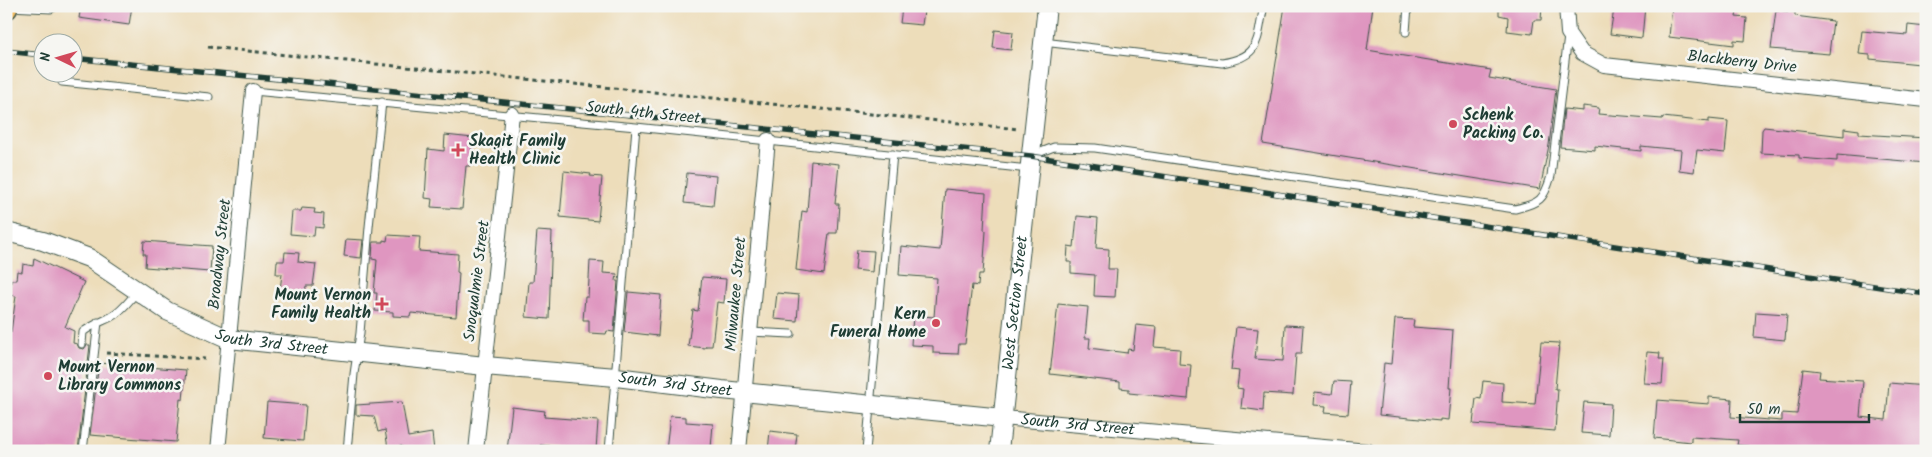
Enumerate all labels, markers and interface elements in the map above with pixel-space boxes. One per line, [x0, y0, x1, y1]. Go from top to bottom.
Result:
north arrow [32, 32, 82, 82]
street label: Blackberry Drive [1686, 44, 1798, 80]
text: N [35, 51, 57, 62]
street label: South 4th Street [584, 95, 702, 132]
place label: Schenk Packing Co. [1463, 103, 1544, 146]
marker: Schenk Packing Co. [1447, 118, 1459, 130]
place label: Skagit Family Health Clinic [469, 129, 566, 172]
marker: Skagit Family Health Clinic [451, 143, 465, 157]
street label: Broadway Street [202, 197, 238, 311]
street label: Snoqualmie Street [457, 218, 497, 343]
street label: West Section Street [995, 234, 1035, 371]
street label: Milwaukee Street [719, 235, 754, 352]
place label: Mount Vernon Family Health [271, 283, 371, 326]
marker: Mount Vernon Family Health [375, 297, 389, 311]
place label: Kern Funeral Home [830, 302, 926, 345]
marker: Kern Funeral Home [930, 317, 942, 329]
street label: South 3rd Street [211, 322, 330, 362]
place label: Mount Vernon Library Commons [58, 355, 182, 398]
street label: South 3rd Street [617, 365, 734, 404]
marker: Mount Vernon Library Commons [42, 370, 54, 382]
scale bar [1740, 392, 1868, 424]
text: 50 m [1747, 398, 1781, 422]
street label: South 3rd Street [1020, 407, 1136, 442]

